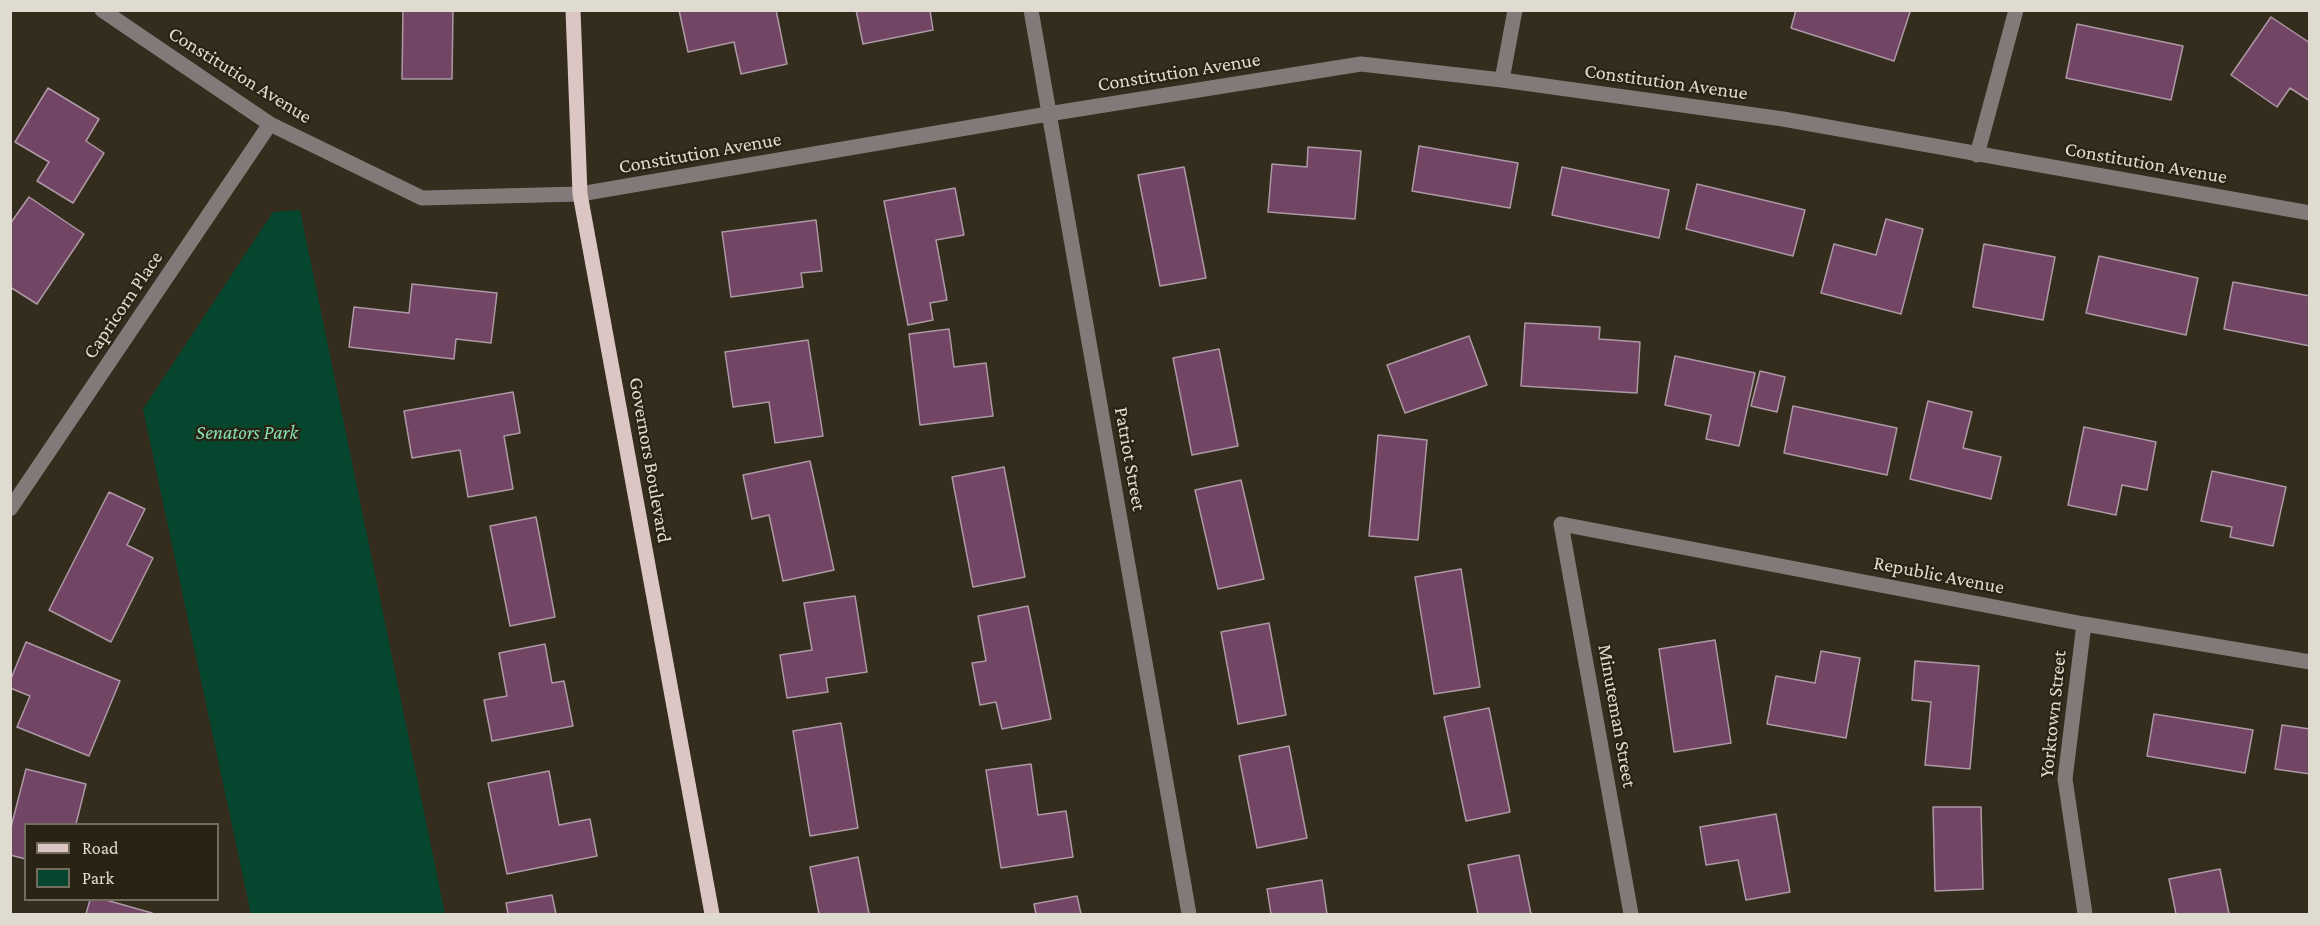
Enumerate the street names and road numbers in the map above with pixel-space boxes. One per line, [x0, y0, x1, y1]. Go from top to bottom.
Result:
street label: Constitution Avenue [164, 21, 316, 129]
street label: Constitution Avenue [1096, 47, 1262, 97]
street label: Constitution Avenue [1583, 59, 1749, 105]
street label: Constitution Avenue [617, 127, 783, 179]
street label: Constitution Avenue [2063, 137, 2229, 189]
street label: Capricorn Place [78, 246, 168, 364]
street label: Governors Boulevard [624, 375, 676, 545]
street label: Patriot Street [1109, 405, 1151, 513]
street label: Republic Avenue [1872, 551, 2006, 599]
street label: Minuteman Street [1593, 642, 1641, 790]
street label: Yorktown Street [2034, 649, 2072, 779]

